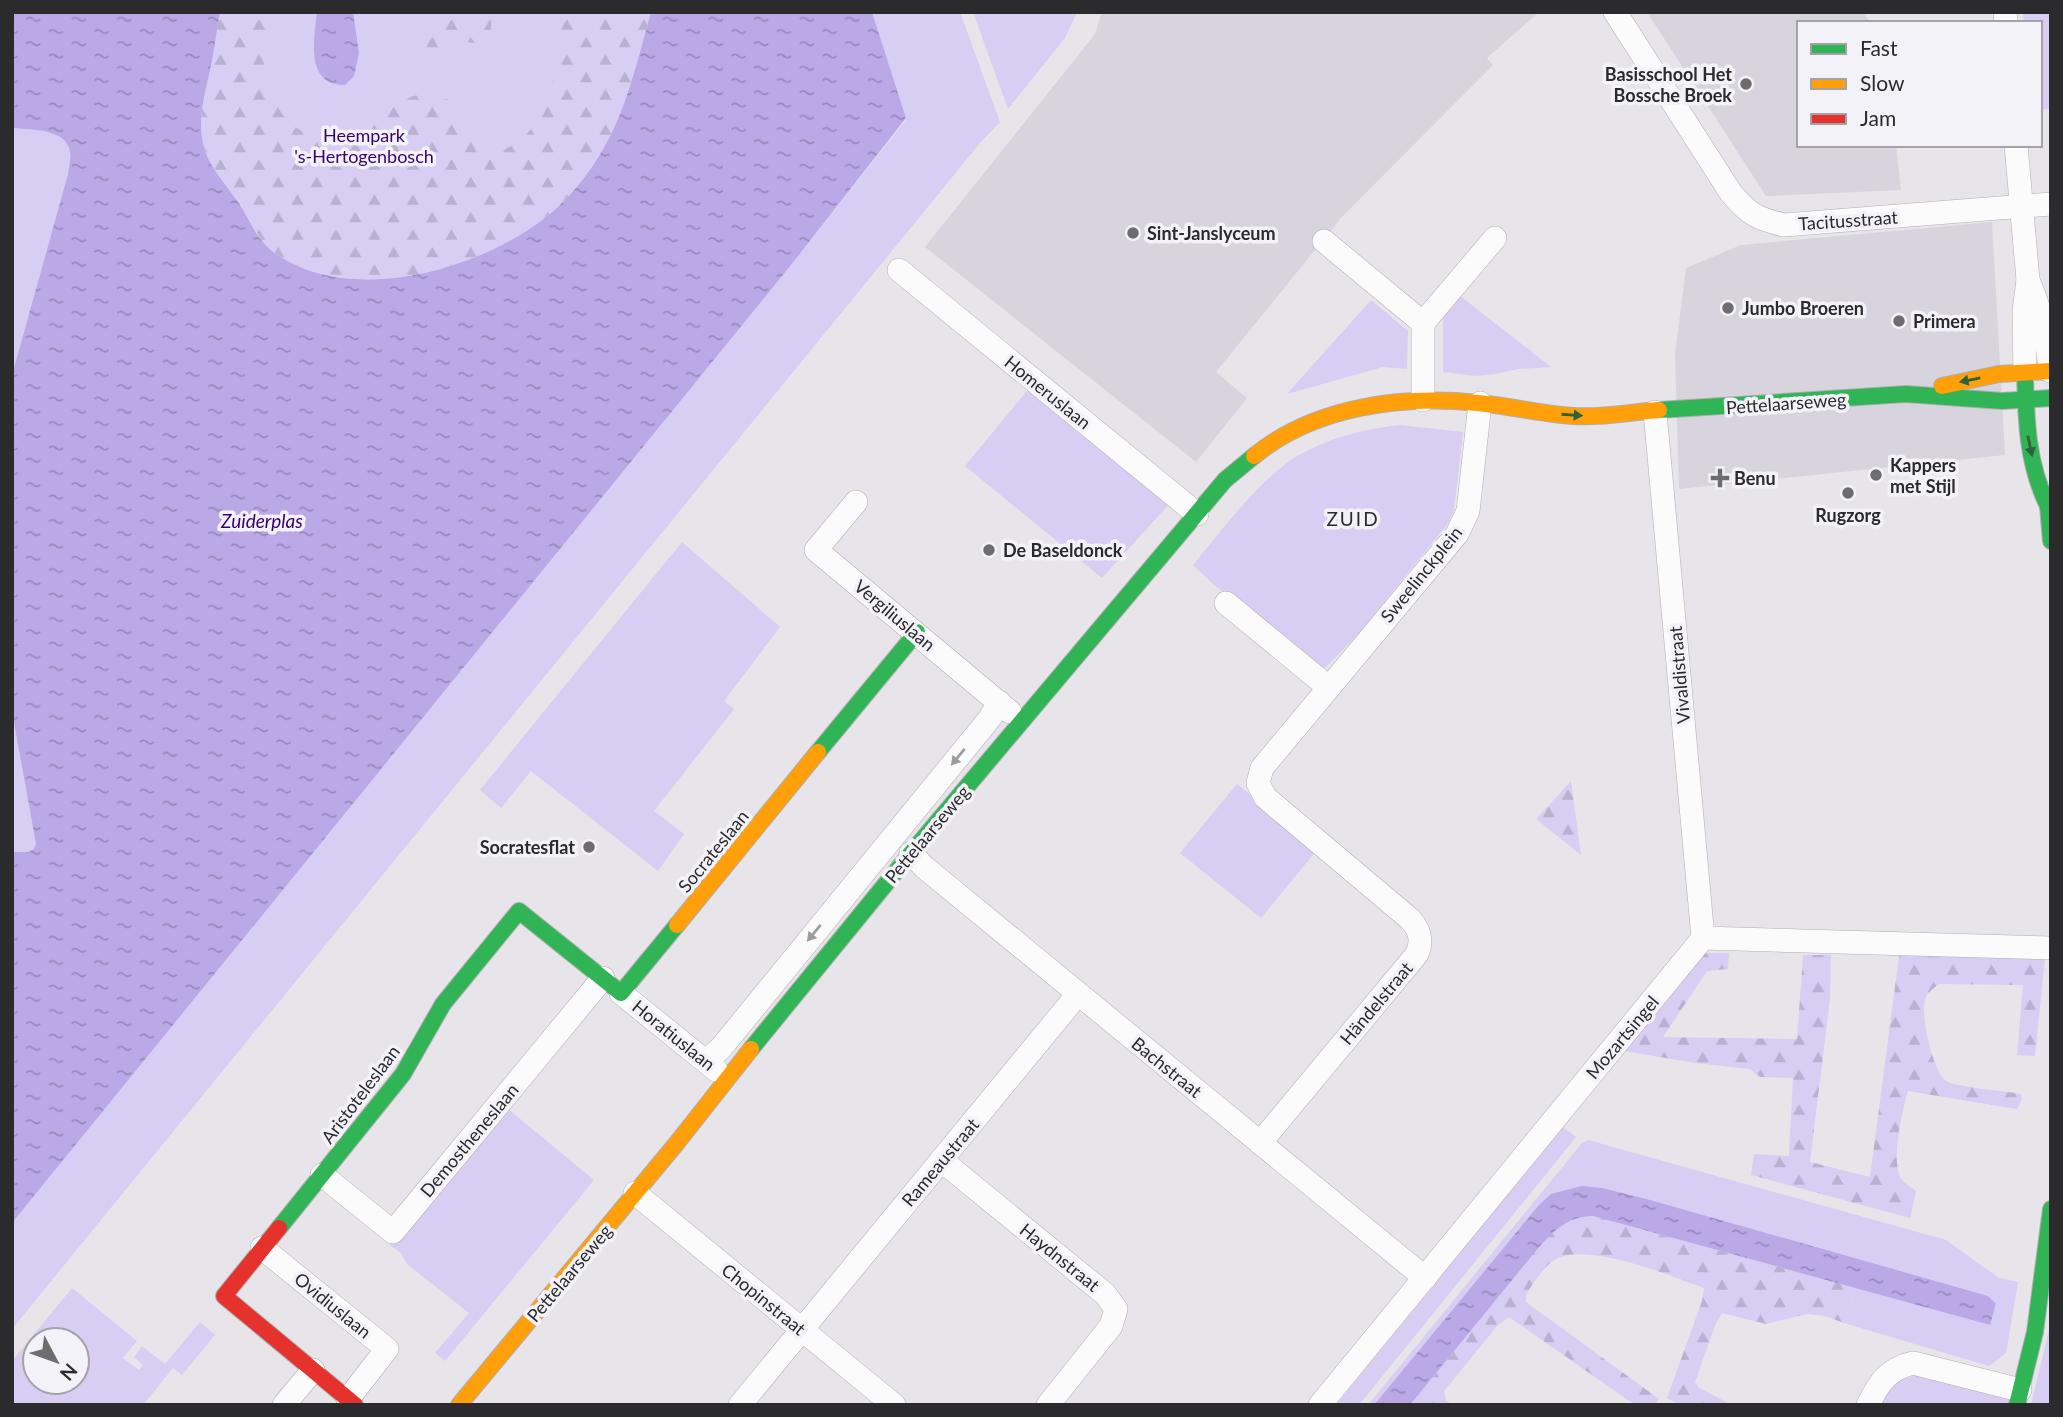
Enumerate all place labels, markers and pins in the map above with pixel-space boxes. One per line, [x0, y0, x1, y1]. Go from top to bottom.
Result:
place label: Basisschool Het Bossche Broek [1605, 63, 1732, 106]
marker: Basisschool Het Bossche Broek [1738, 76, 1754, 92]
place label: Sint-Janslyceum [1147, 222, 1276, 244]
marker: Sint-Janslyceum [1125, 225, 1141, 241]
place label: Jumbo Broeren [1742, 297, 1864, 319]
marker: Jumbo Broeren [1720, 300, 1736, 316]
place label: Primera [1913, 310, 1976, 332]
marker: Primera [1891, 313, 1907, 329]
place label: Kappers met Stijl [1890, 454, 1956, 497]
place label: Benu [1734, 467, 1776, 489]
marker: Kappers met Stijl [1868, 467, 1884, 483]
marker: Benu [1712, 470, 1728, 486]
marker: Rugzorg [1840, 485, 1856, 501]
place label: Rugzorg [1815, 504, 1881, 526]
place label: De Baseldonck [1003, 539, 1123, 561]
marker: De Baseldonck [981, 542, 997, 558]
place label: Socratesflat [480, 836, 575, 858]
marker: Socratesflat [581, 839, 597, 855]

